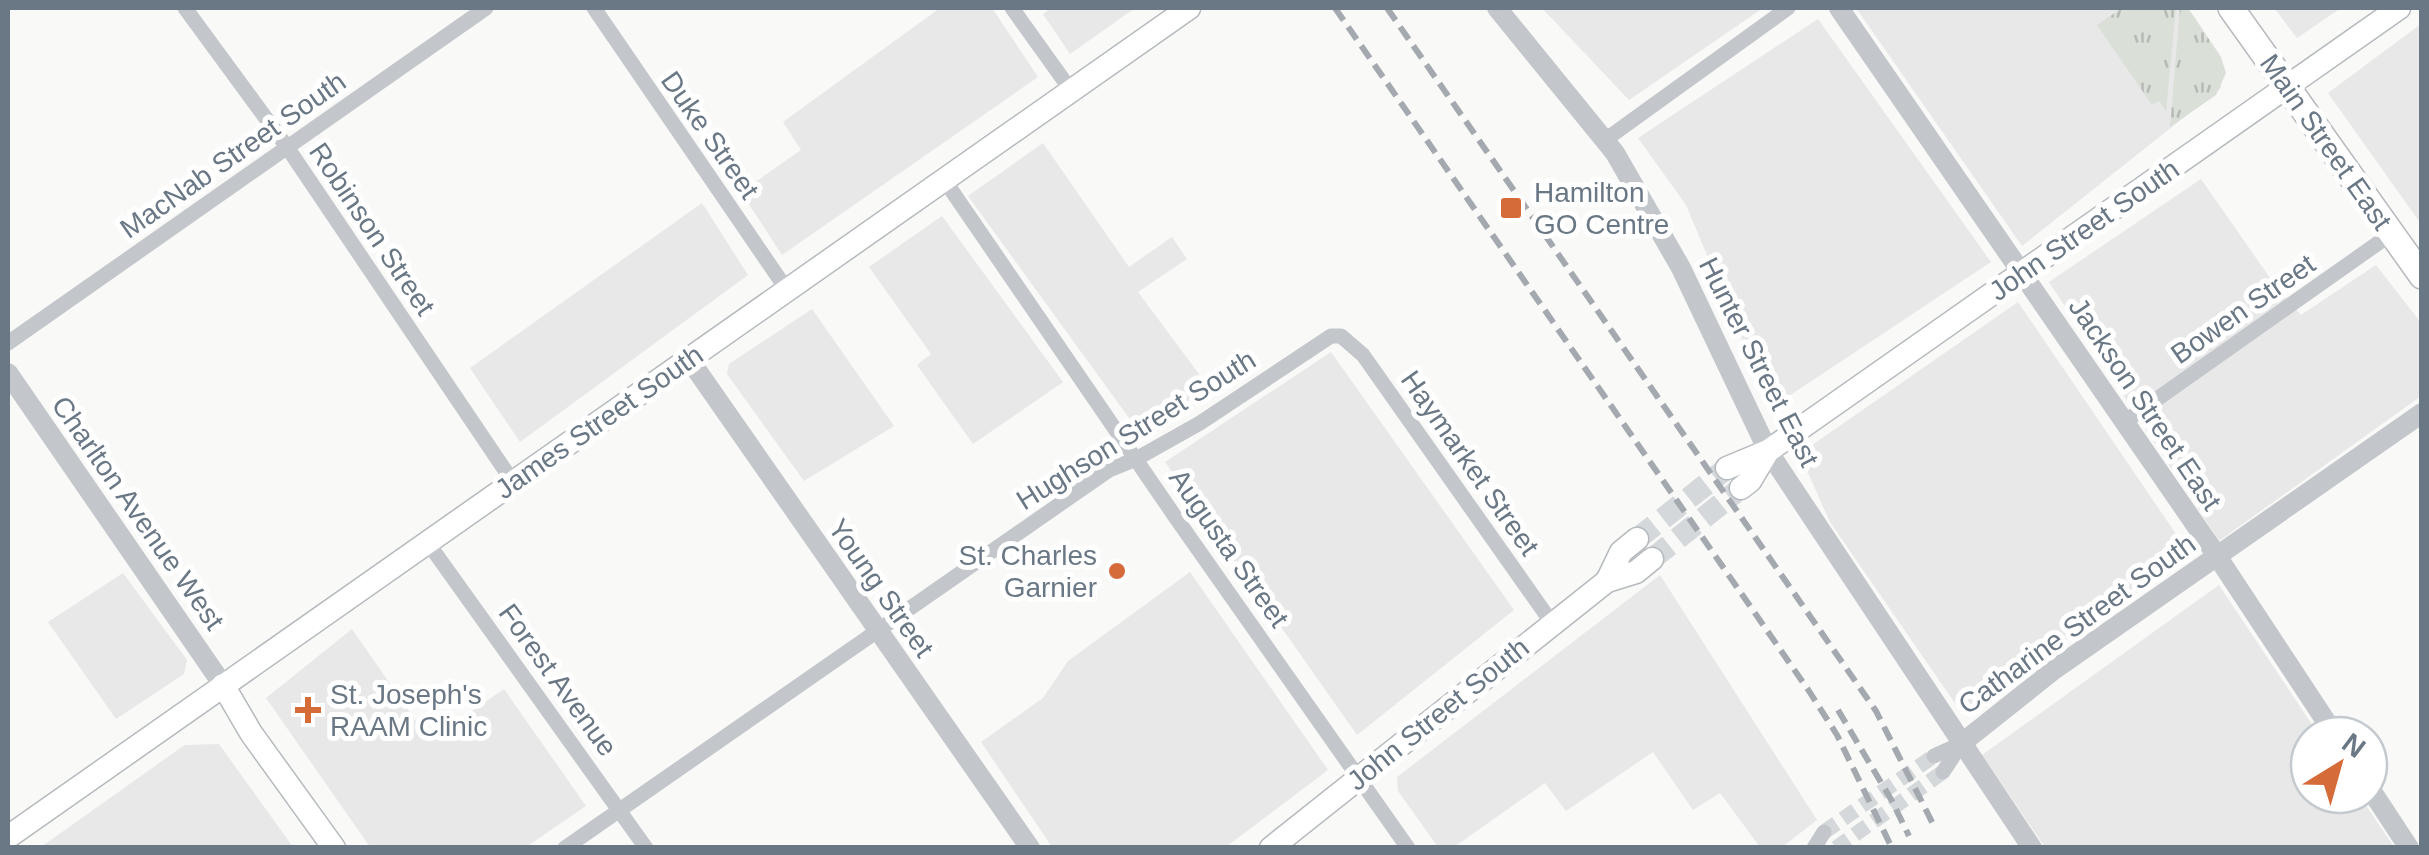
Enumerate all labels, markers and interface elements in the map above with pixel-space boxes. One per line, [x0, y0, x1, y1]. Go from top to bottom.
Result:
street label: Main Street East [2254, 48, 2398, 236]
street label: MacNab Street South [114, 66, 352, 244]
street label: Duke Street [655, 66, 765, 205]
street label: Robinson Street [303, 137, 441, 321]
street label: John Street South [1983, 153, 2185, 307]
place label: Hamilton GO Centre [1534, 177, 1669, 240]
marker: Hamilton GO Centre [1498, 195, 1524, 221]
street label: Bowen Street [2165, 248, 2321, 370]
street label: Hunter Street East [1693, 252, 1825, 472]
street label: Jackson Street East [2063, 292, 2228, 516]
street label: James Street South [489, 339, 709, 505]
street label: Hughson Street South [1011, 344, 1261, 516]
street label: Haymarket Street [1395, 365, 1545, 561]
street label: Charlton Avenue West [46, 390, 230, 636]
street label: Augusta Street [1163, 463, 1295, 633]
street label: Young Street [822, 513, 940, 663]
street label: Catharine Street South [1953, 528, 2201, 720]
place label: St. Charles Garnier [959, 540, 1097, 603]
marker: St. Charles Garnier [1106, 560, 1128, 582]
street label: Forest Avenue [493, 598, 623, 762]
street label: John Street South [1341, 631, 1535, 797]
place label: St. Joseph's RAAM Clinic [330, 679, 487, 742]
marker: St. Joseph's RAAM Clinic [295, 697, 321, 723]
north arrow [2289, 715, 2389, 815]
text: N [2336, 727, 2371, 764]

